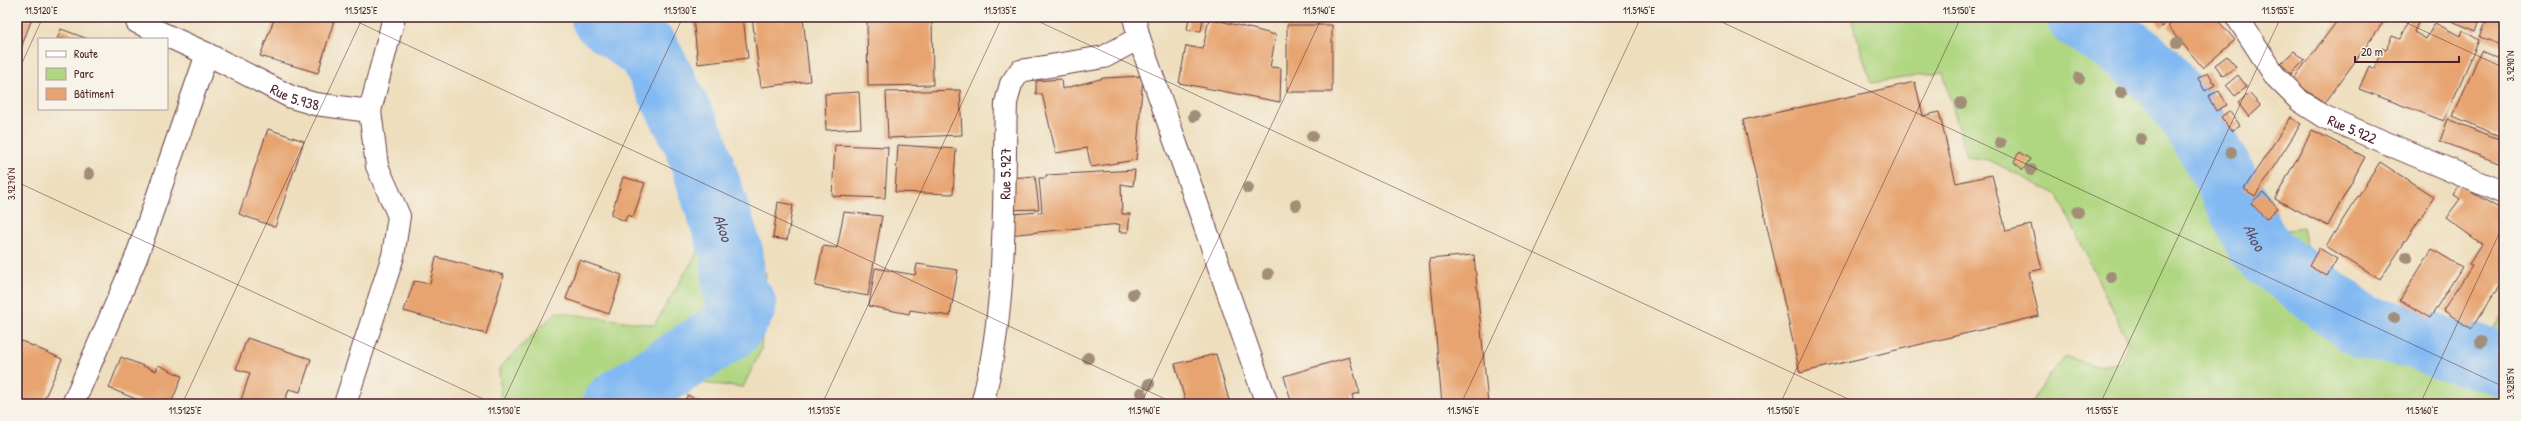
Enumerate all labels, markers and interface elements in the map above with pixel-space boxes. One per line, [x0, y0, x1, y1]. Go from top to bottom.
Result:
text: 11.5120°E [24, 4, 58, 17]
text: 11.5125°E [345, 4, 378, 17]
text: 11.5130°E [664, 4, 697, 17]
text: 11.5135°E [984, 4, 1017, 17]
text: 11.5140°E [1303, 4, 1336, 17]
text: 11.5145°E [1623, 4, 1656, 17]
text: 11.5150°E [1943, 4, 1976, 17]
text: 11.5155°E [2262, 4, 2295, 17]
legend [38, 38, 168, 110]
scale bar [2355, 38, 2459, 64]
text: 20 m [2361, 43, 2383, 60]
text: Route [74, 45, 98, 62]
text: 3.9290°N [2504, 51, 2517, 81]
text: Parc [74, 65, 94, 82]
street label: Rue 5.938 [267, 78, 320, 115]
text: Bâtiment [74, 85, 115, 102]
street label: Rue 5.922 [2325, 109, 2380, 148]
street label: Rue 5.927 [994, 147, 1016, 200]
text: 3.9270°N [5, 168, 18, 200]
water label: Akoo [709, 211, 739, 246]
water label: Akoo [2238, 220, 2270, 257]
text: 3.9285°N [2504, 368, 2517, 400]
text: 11.5125°E [169, 404, 202, 417]
text: 11.5130°E [488, 404, 521, 417]
text: 11.5135°E [808, 404, 841, 417]
text: 11.5140°E [1128, 404, 1161, 417]
text: 11.5145°E [1447, 404, 1480, 417]
text: 11.5150°E [1767, 404, 1800, 417]
text: 11.5155°E [2086, 404, 2119, 417]
text: 11.5160°E [2406, 404, 2439, 417]

